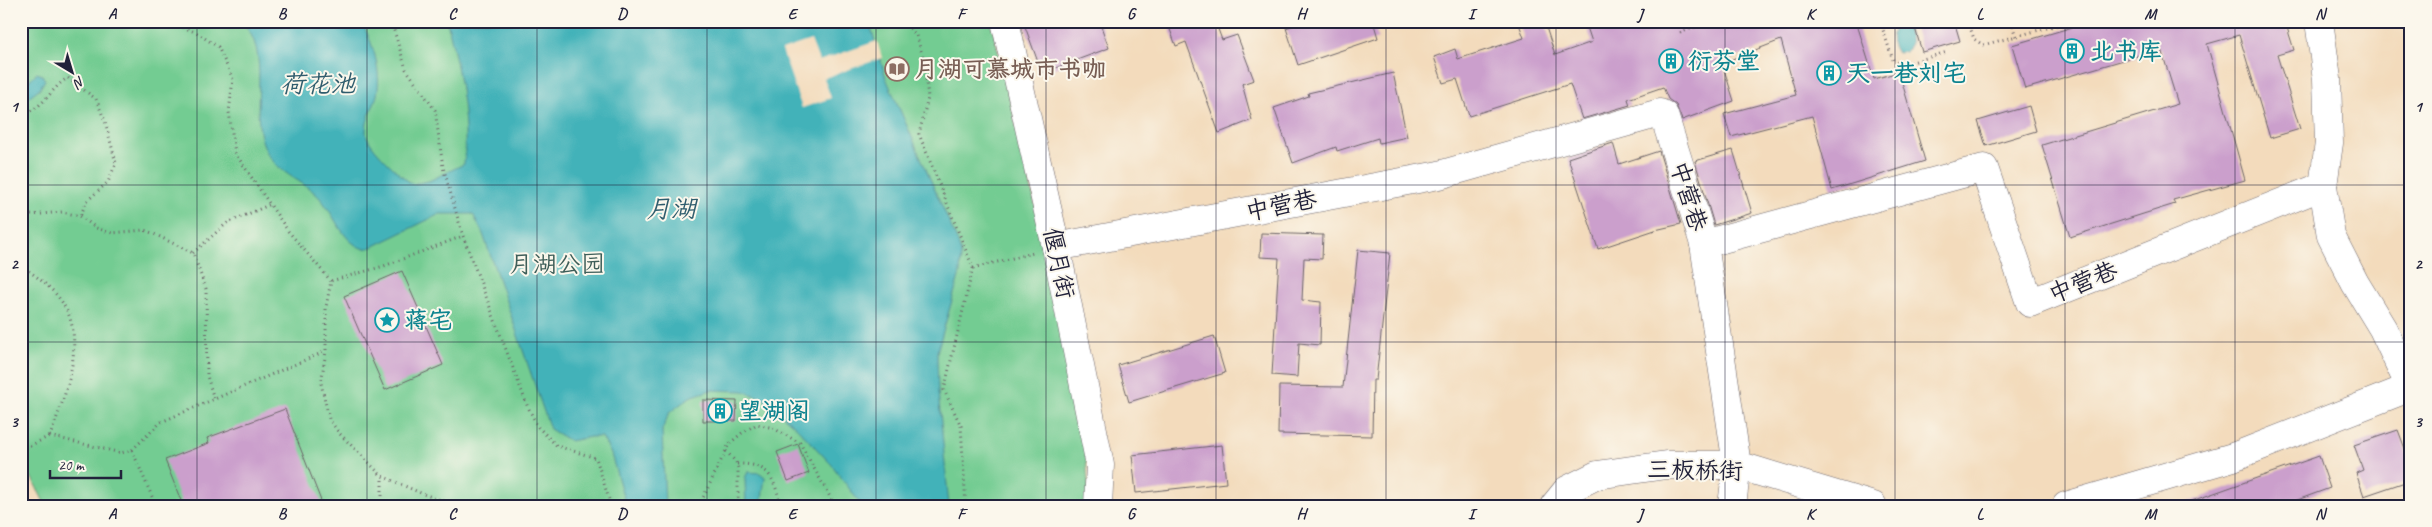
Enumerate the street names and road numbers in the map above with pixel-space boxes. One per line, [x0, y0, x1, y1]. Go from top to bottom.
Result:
street label: 中营巷 [1664, 157, 1714, 235]
street label: 中营巷 [1243, 183, 1319, 227]
street label: 偃月街 [1037, 225, 1081, 301]
street label: 中营巷 [2044, 255, 2122, 309]
street label: 三板桥街 [1647, 454, 1743, 486]

